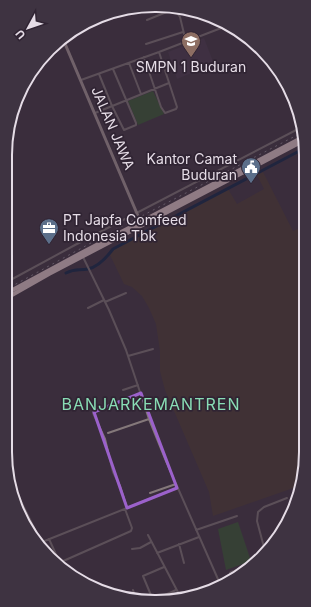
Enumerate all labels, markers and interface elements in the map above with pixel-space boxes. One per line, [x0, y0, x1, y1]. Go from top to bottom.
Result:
north arrow [8, 8, 48, 48]
text: U [12, 27, 28, 42]
school or university icon: SMPN 1 Buduran [180, 30, 202, 58]
place label: SMPN 1 Buduran [136, 58, 246, 75]
street label: JALAN JAWA [88, 84, 139, 172]
place label: Kantor Camat Buduran [147, 150, 237, 183]
public building icon: Kantor Camat Buduran [240, 156, 262, 184]
place label: PT Japfa Comfeed Indonesia Tbk [63, 211, 187, 244]
office icon: PT Japfa Comfeed Indonesia Tbk [38, 217, 60, 245]
district label: BANJARKEMANTREN [62, 394, 240, 414]

